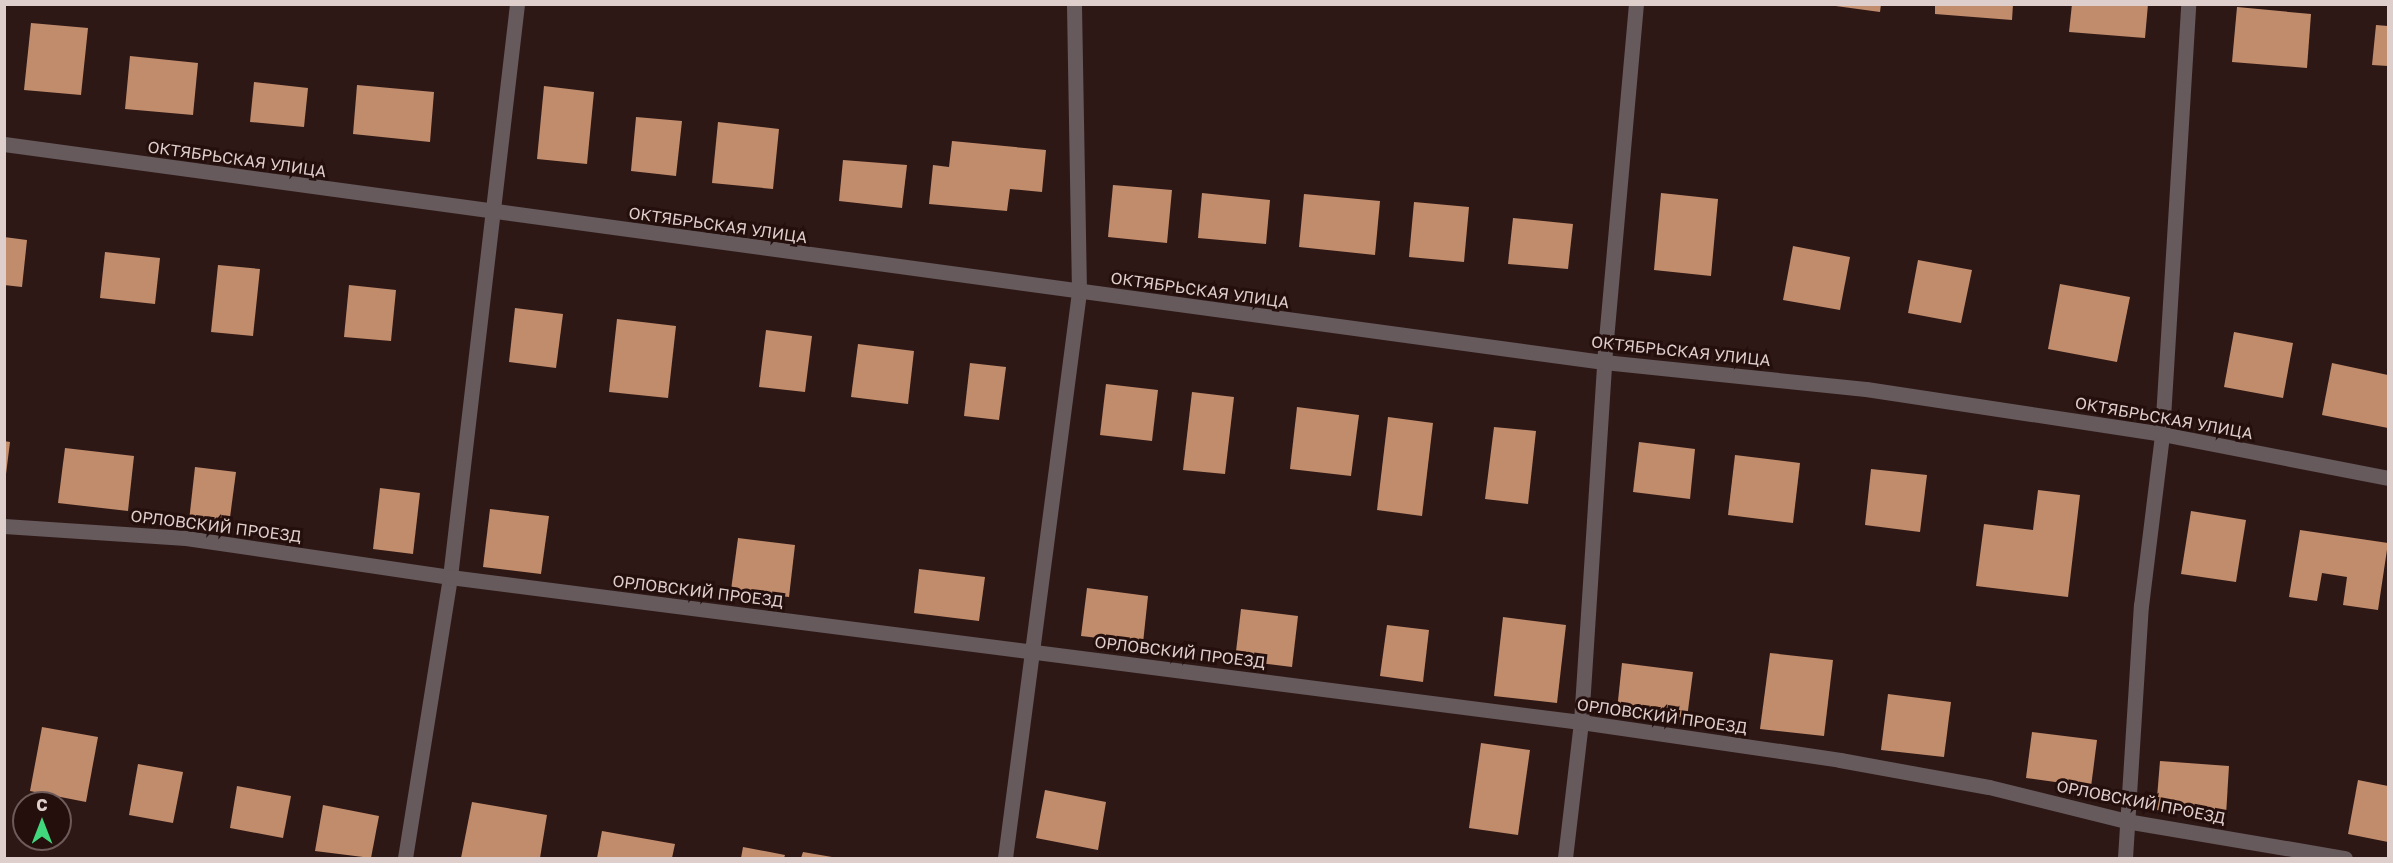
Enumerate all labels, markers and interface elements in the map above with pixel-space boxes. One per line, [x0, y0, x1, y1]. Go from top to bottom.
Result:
street label: ОКТЯБРЬСКАЯ УЛИЦА [146, 137, 328, 181]
street label: ОКТЯБРЬСКАЯ УЛИЦА [627, 203, 809, 247]
street label: ОКТЯБРЬСКАЯ УЛИЦА [1109, 268, 1291, 312]
street label: ОКТЯБРЬСКАЯ УЛИЦА [1590, 332, 1772, 370]
street label: ОКТЯБРЬСКАЯ УЛИЦА [2074, 393, 2254, 443]
street label: ОРЛОВСКИЙ ПРОЕЗД [130, 506, 302, 546]
street label: ОРЛОВСКИЙ ПРОЕЗД [612, 571, 784, 611]
street label: ОРЛОВСКИЙ ПРОЕЗД [1094, 632, 1266, 672]
street label: ОРЛОВСКИЙ ПРОЕЗД [1576, 695, 1748, 737]
street label: ОРЛОВСКИЙ ПРОЕЗД [2055, 776, 2227, 828]
north arrow [12, 791, 72, 851]
text: С [36, 795, 48, 815]

